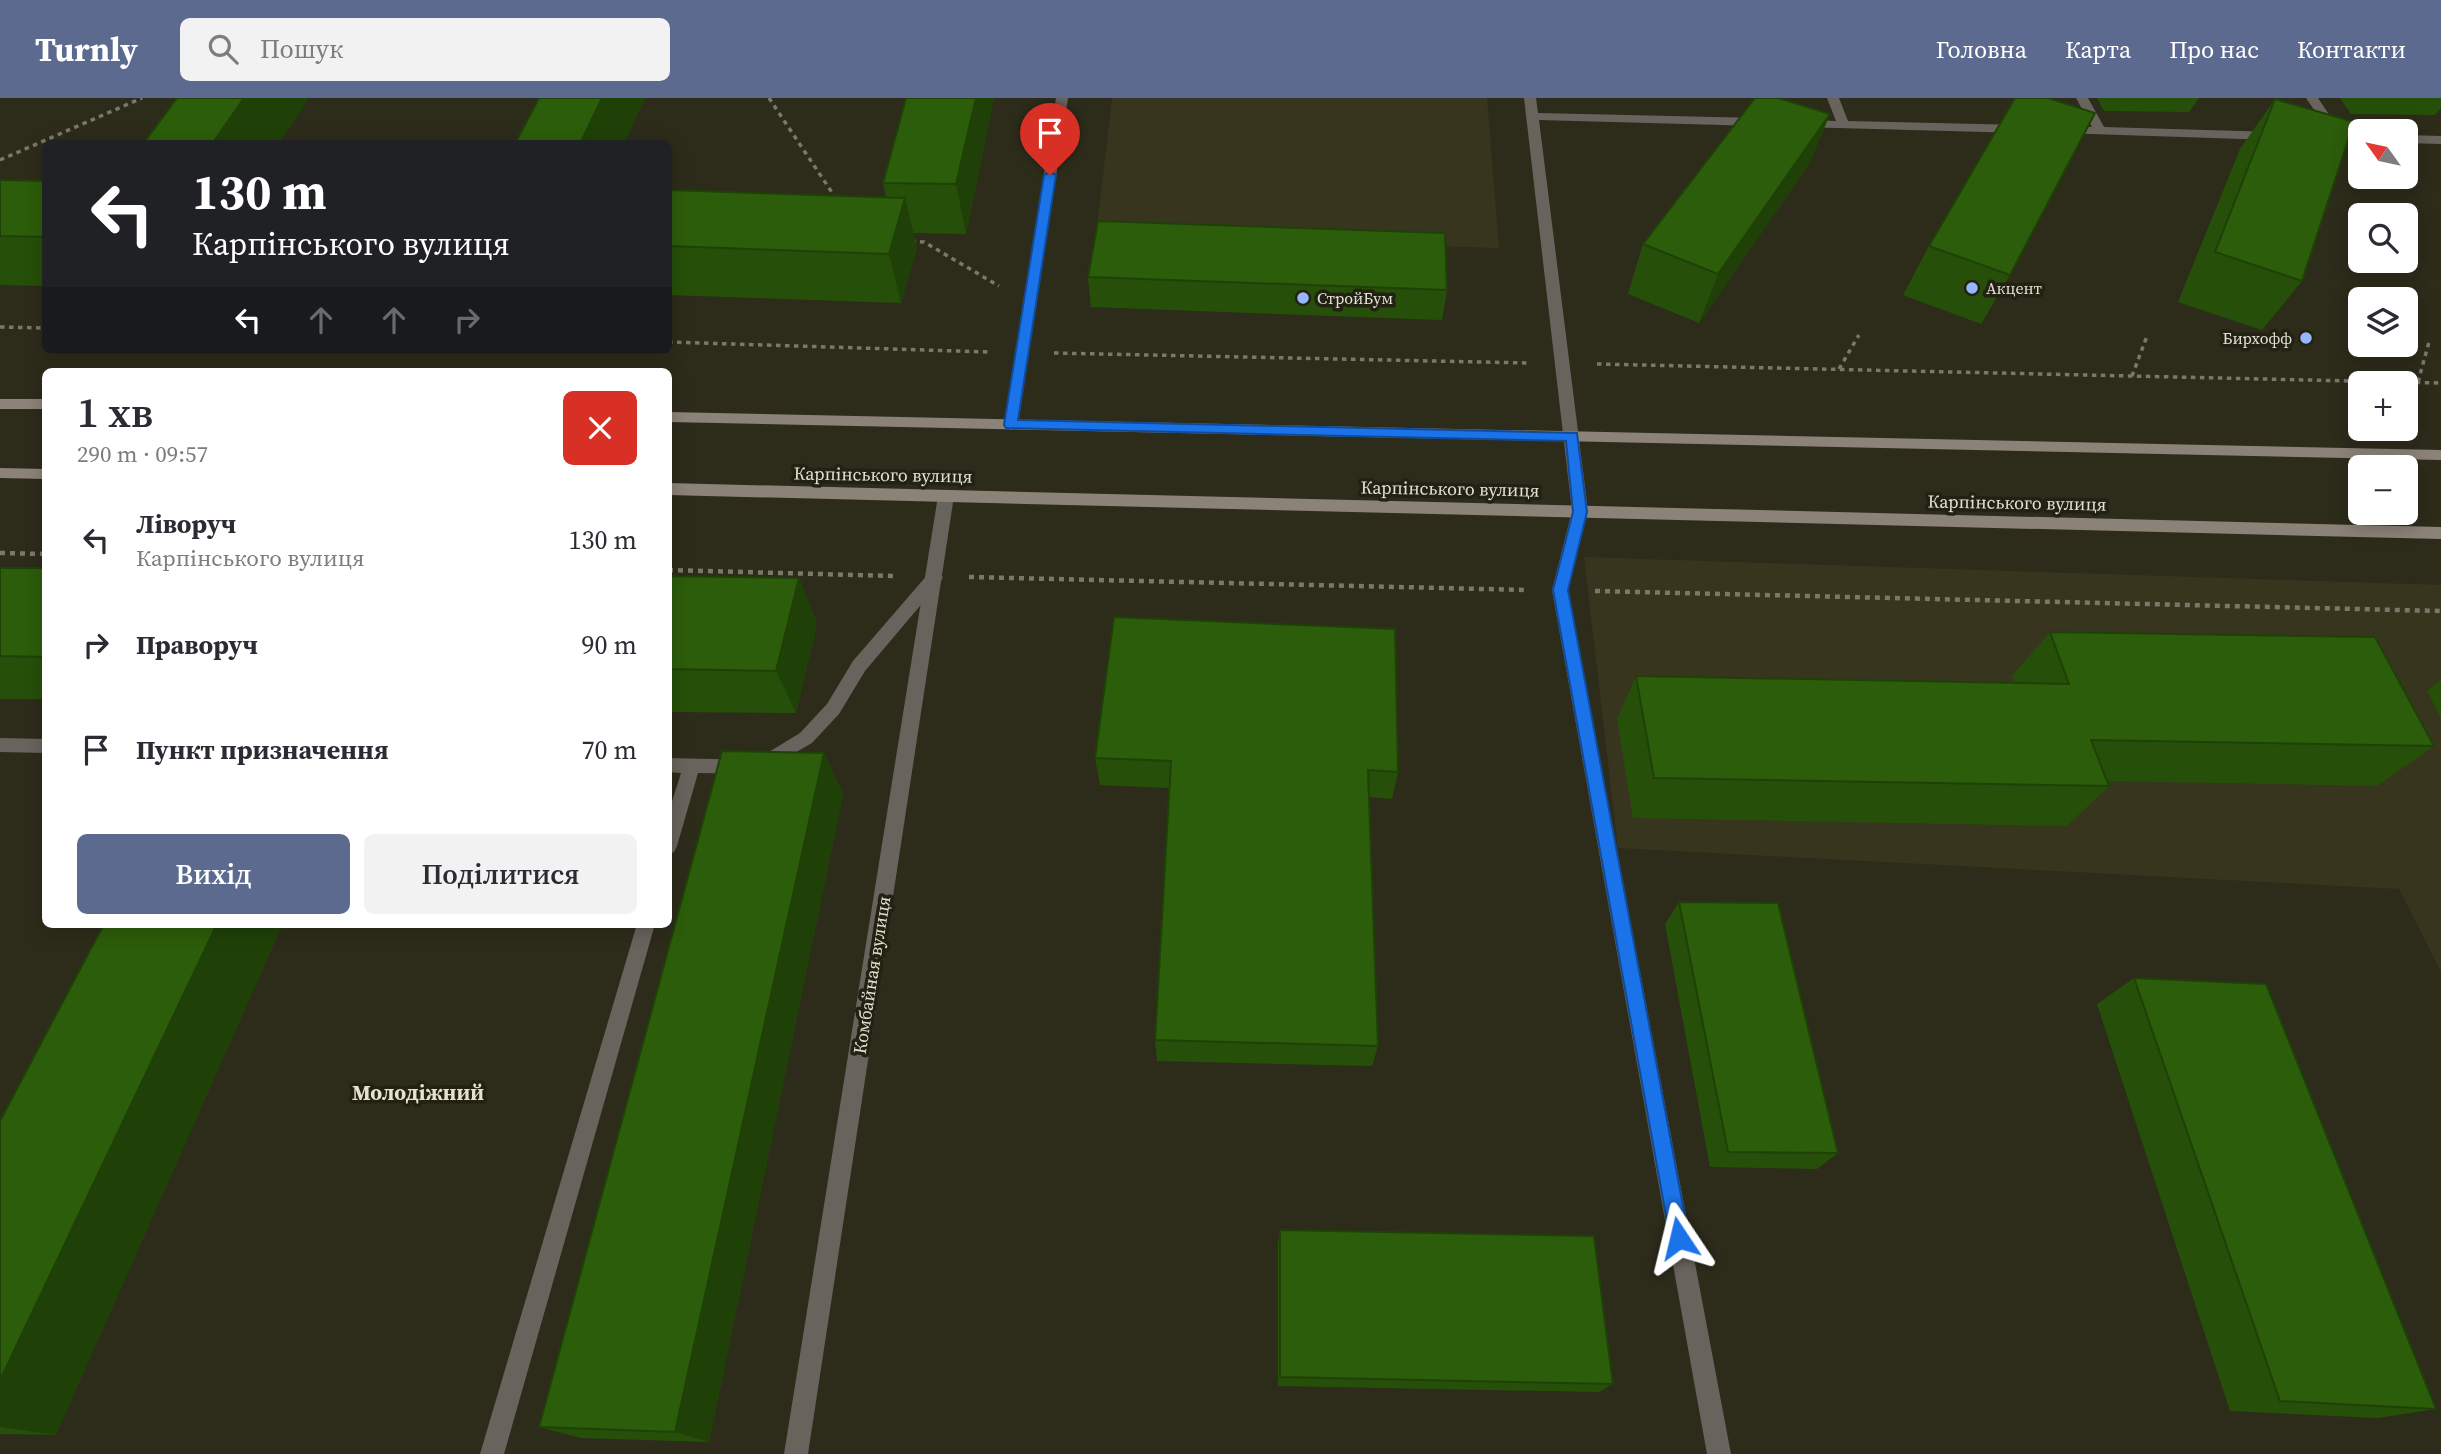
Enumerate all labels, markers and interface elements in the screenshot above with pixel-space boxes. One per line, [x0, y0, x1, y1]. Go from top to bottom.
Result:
search box [180, 18, 670, 81]
text: Turnly [35, 27, 138, 72]
icon: search [204, 30, 242, 68]
text: Пошук [260, 31, 343, 67]
text: Головна [1936, 33, 2027, 66]
text: Карта [2065, 33, 2131, 66]
text: Про нас [2169, 33, 2259, 66]
text: Контакти [2297, 33, 2406, 66]
pin [1020, 103, 1080, 175]
icon: arrive [1031, 114, 1069, 152]
north arrow [2348, 119, 2418, 189]
map controls [2348, 119, 2418, 525]
text: 130 m [192, 158, 327, 225]
icon: left [77, 168, 168, 259]
button: search [2348, 203, 2418, 273]
text: Карпінського вулиця [192, 222, 510, 266]
place label: Акцент [1986, 277, 2043, 299]
marker: Акцент [1964, 280, 1980, 296]
place label: СтройБум [1317, 287, 1393, 309]
button: layers [2348, 287, 2418, 357]
marker: СтройБум [1295, 290, 1311, 306]
icon: left [229, 301, 267, 339]
icon: ahead [302, 301, 340, 339]
icon: ahead [375, 301, 413, 339]
icon: right [448, 301, 486, 339]
place label: Бирхофф [2223, 327, 2292, 349]
marker: Бирхофф [2298, 330, 2314, 346]
button: + [2348, 371, 2418, 441]
text: 1 хв [77, 383, 153, 441]
button: close [563, 391, 637, 465]
text: 290 m · 09:57 [77, 438, 208, 470]
button: − [2348, 455, 2418, 525]
street label: Карпінського вулиця [793, 460, 973, 489]
street label: Карпінського вулиця [1360, 474, 1540, 503]
street label: Карпінського вулиця [1927, 488, 2107, 517]
text: Ліворуч [136, 506, 236, 542]
icon: left [77, 521, 115, 559]
text: 130 m [569, 522, 637, 558]
text: Карпінського вулиця [136, 542, 364, 574]
icon: right [77, 626, 115, 664]
text: Праворуч [136, 627, 258, 663]
text: 90 m [582, 627, 637, 663]
icon: arrive [77, 731, 115, 769]
text: Пункт призначення [136, 732, 389, 768]
text: 70 m [582, 732, 637, 768]
button: Вихід [77, 834, 350, 914]
button: Поділитися [364, 834, 637, 914]
street label: Комбайная вулиця [847, 894, 896, 1056]
district label: Молодіжний [352, 1078, 484, 1107]
position arrow [1642, 1201, 1716, 1275]

